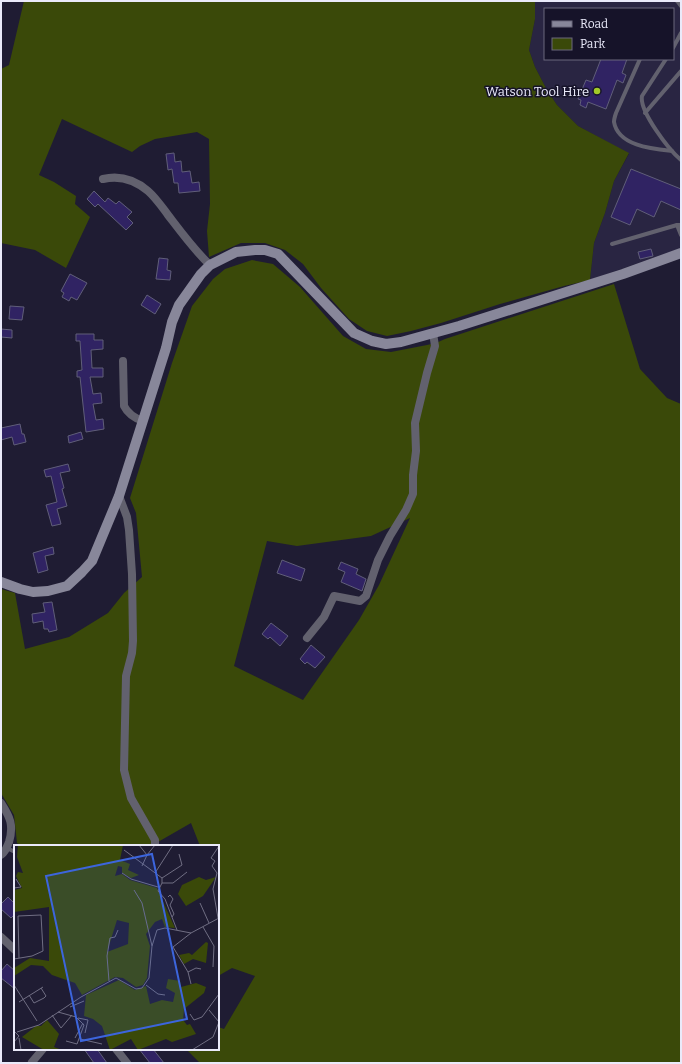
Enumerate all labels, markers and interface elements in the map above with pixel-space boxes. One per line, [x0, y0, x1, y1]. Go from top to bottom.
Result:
legend [544, 8, 674, 60]
text: Road [580, 17, 608, 31]
text: Park [580, 37, 606, 51]
place label: Watson Tool Hire [486, 84, 589, 99]
marker: Watson Tool Hire [592, 86, 602, 96]
inset map [14, 845, 219, 1050]

